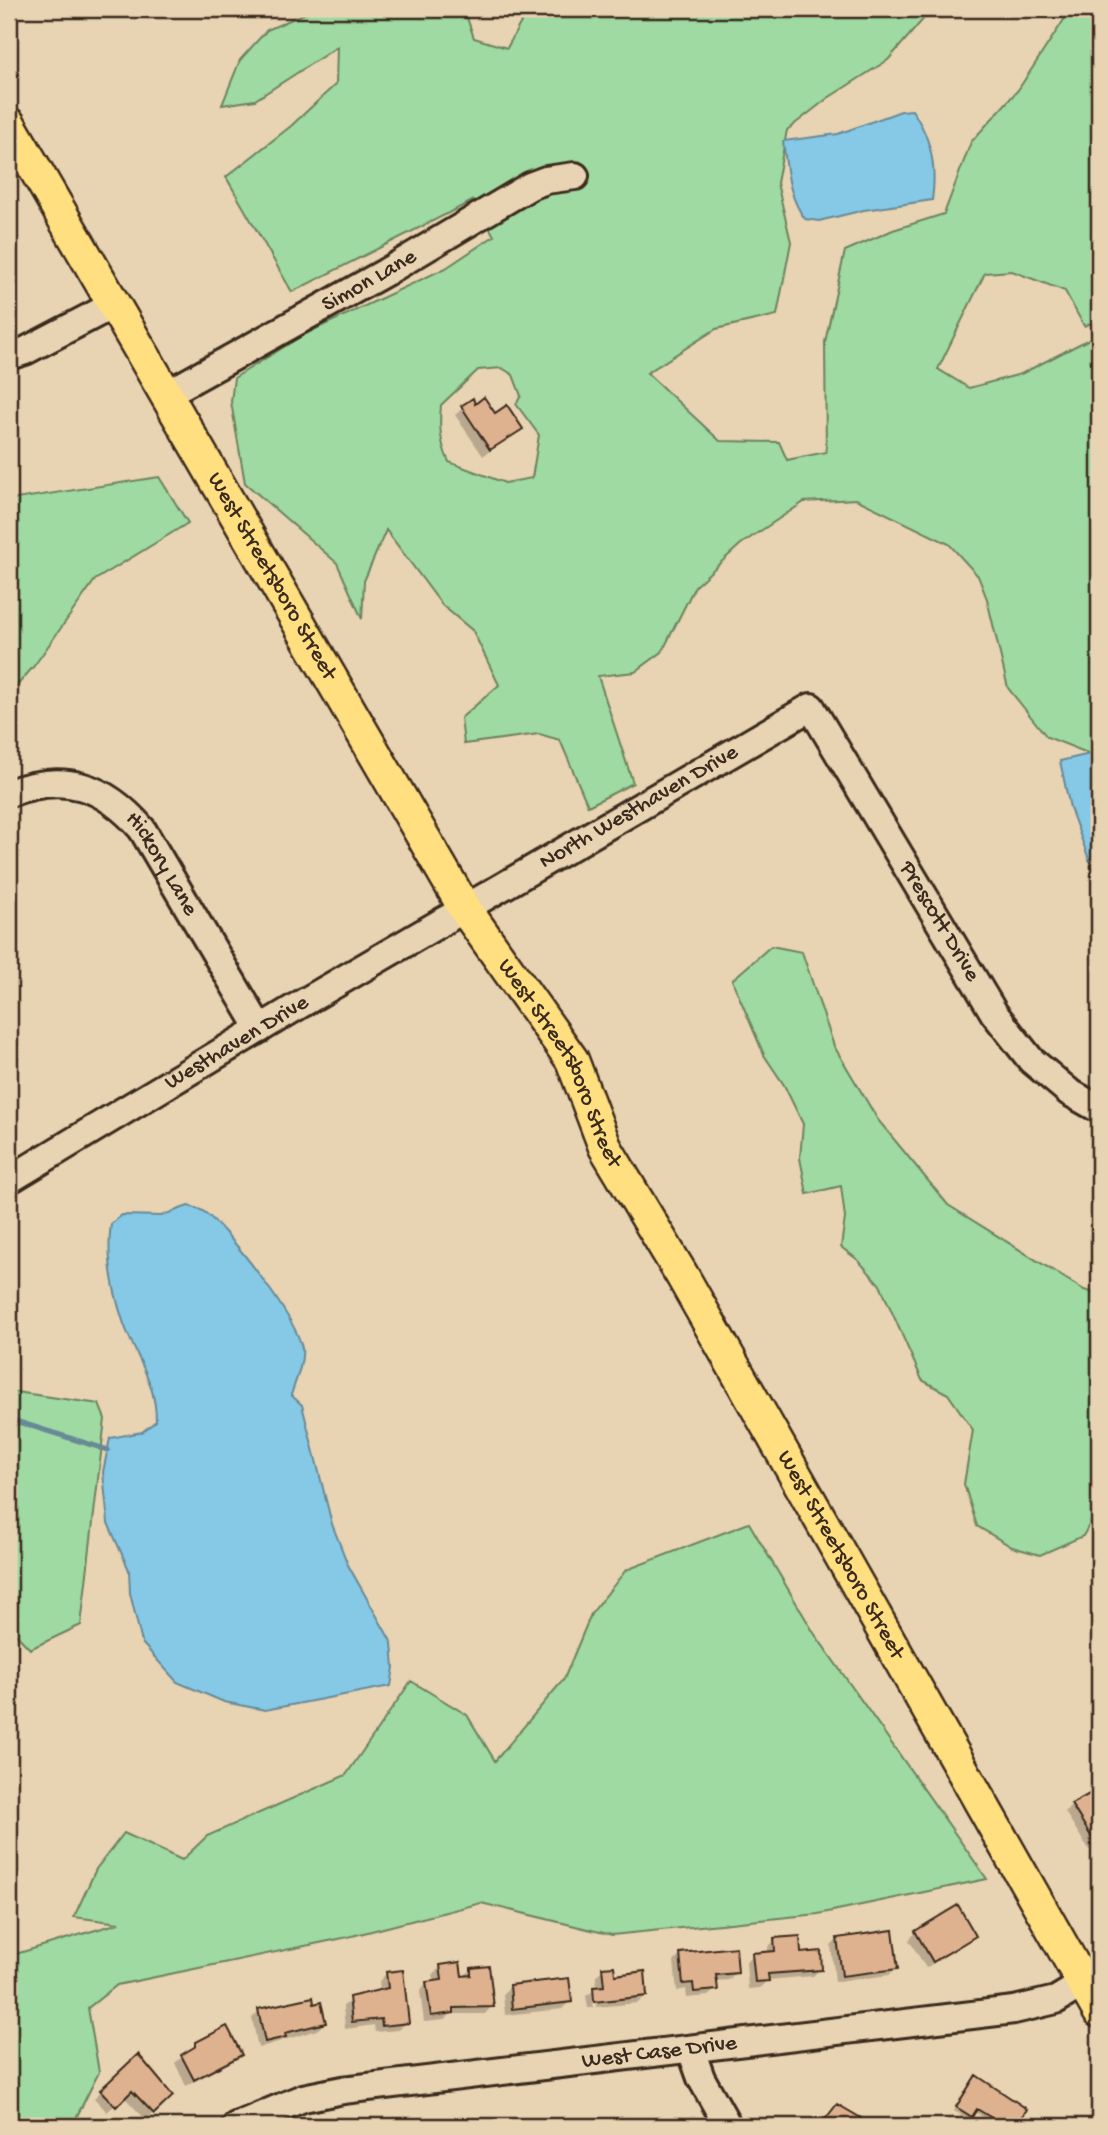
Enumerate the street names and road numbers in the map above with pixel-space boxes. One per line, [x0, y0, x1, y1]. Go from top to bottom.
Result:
street label: Simon Lane [317, 243, 422, 318]
street label: West Streetsboro Street [201, 468, 343, 686]
street label: North Westhaven Drive [535, 738, 744, 876]
street label: Hickory Lane [119, 806, 204, 922]
street label: Prescott Drive [892, 856, 986, 987]
street label: West Streetsboro Street [491, 954, 629, 1174]
street label: Westhaven Drive [160, 988, 314, 1096]
street label: West Streetsboro Street [771, 1446, 911, 1665]
street label: West Case Drive [580, 2030, 740, 2075]

